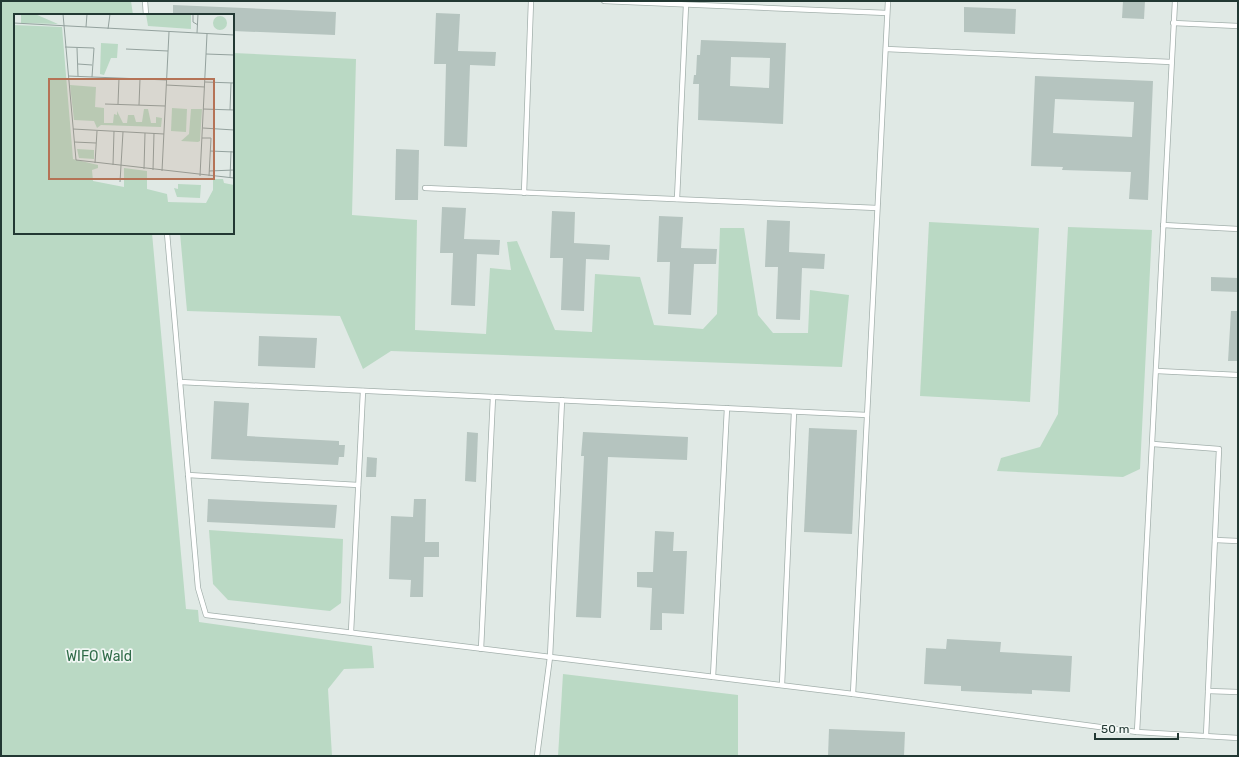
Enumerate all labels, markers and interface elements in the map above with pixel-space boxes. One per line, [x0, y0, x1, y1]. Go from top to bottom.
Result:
inset map [14, 14, 234, 234]
park label: WIFO Wald [66, 648, 132, 665]
scale bar [1095, 715, 1178, 741]
text: 50 m [1101, 722, 1129, 736]

